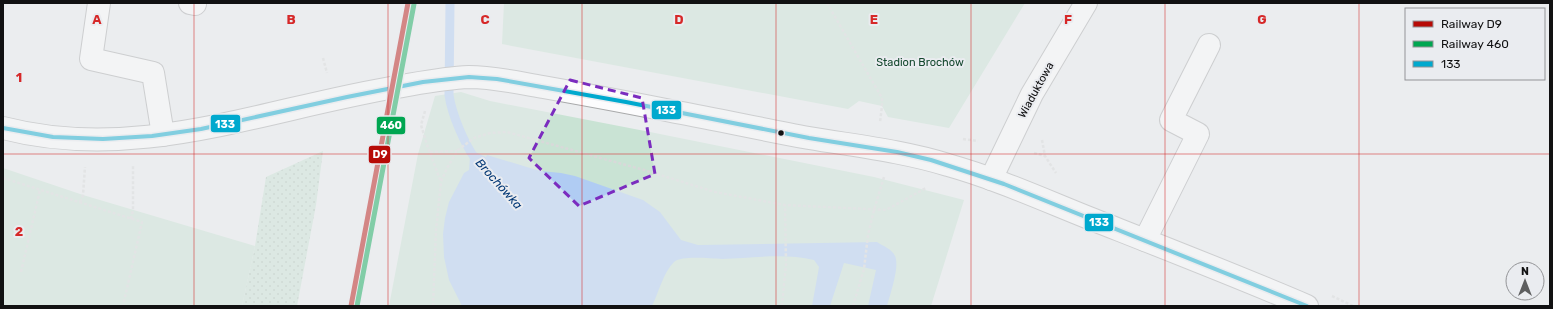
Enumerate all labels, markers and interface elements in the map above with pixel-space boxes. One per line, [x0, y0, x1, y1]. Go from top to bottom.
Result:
legend [1405, 8, 1545, 80]
text: A [92, 12, 102, 27]
text: B [286, 12, 296, 27]
text: C [480, 12, 490, 27]
text: D [674, 12, 684, 27]
text: E [870, 12, 878, 27]
text: F [1064, 12, 1072, 27]
text: G [1257, 12, 1267, 27]
text: Railway D9 [1441, 17, 1502, 31]
text: Railway 460 [1441, 37, 1509, 51]
park label: Stadion Brochów [876, 56, 964, 69]
text: 133 [1441, 57, 1461, 71]
street label: Wiaduktowa [1015, 60, 1057, 120]
text: 1 [16, 70, 22, 85]
line badge: 133 [651, 100, 682, 120]
text: 133 [656, 104, 676, 117]
line badge: 133 [210, 114, 241, 133]
line badge: 460 [376, 116, 406, 135]
text: 133 [215, 118, 235, 131]
text: 460 [380, 119, 402, 132]
unlabelled marker [776, 128, 786, 138]
line badge: D9 [368, 145, 391, 164]
text: D9 [373, 148, 387, 161]
water label: Brochówka [473, 156, 525, 212]
line badge: 133 [1084, 213, 1114, 232]
text: 133 [1089, 216, 1109, 229]
text: 2 [15, 224, 23, 239]
north arrow [1505, 261, 1545, 301]
text: N [1521, 265, 1529, 278]

